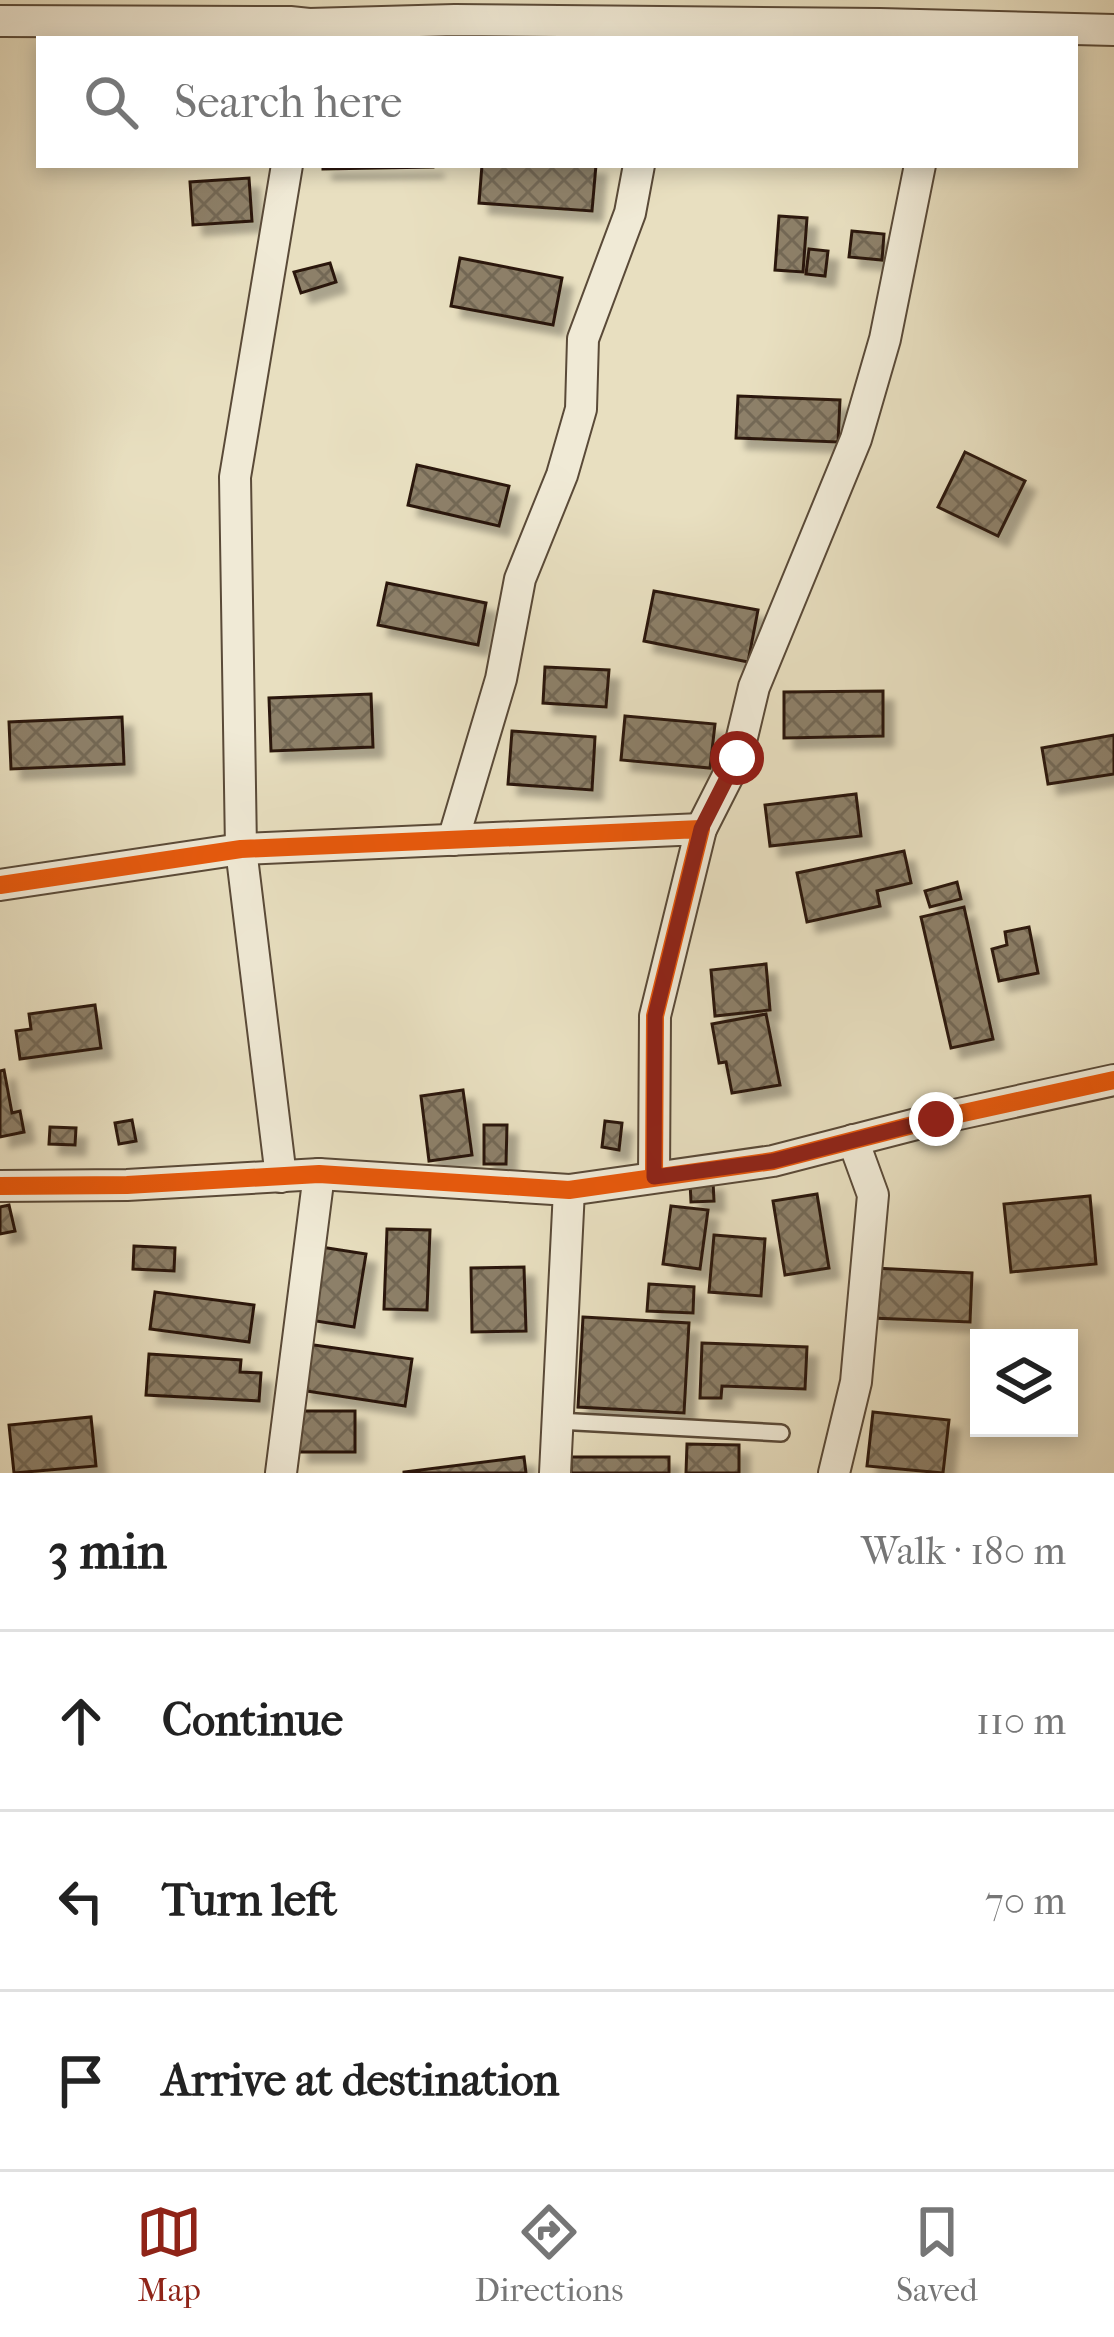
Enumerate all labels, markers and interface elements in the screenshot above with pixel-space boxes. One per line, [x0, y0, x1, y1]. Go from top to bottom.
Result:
search box [36, 36, 1078, 168]
icon: search [78, 69, 144, 135]
text: Search here [174, 76, 402, 129]
route start [710, 731, 764, 785]
route end [909, 1092, 963, 1146]
map controls [970, 1329, 1078, 1437]
button: layers [970, 1329, 1078, 1437]
text: 3 min [48, 1521, 167, 1581]
text: Walk · 180 m [861, 1528, 1066, 1574]
icon: ahead [48, 1688, 114, 1754]
text: Continue [162, 1694, 343, 1747]
text: 110 m [976, 1698, 1066, 1744]
icon: left [48, 1868, 114, 1934]
text: Turn left [162, 1874, 337, 1927]
text: 70 m [985, 1878, 1066, 1924]
icon: arrive [48, 2048, 114, 2114]
text: Arrive at destination [162, 2054, 559, 2107]
tab: Map [136, 2199, 202, 2310]
tab: Directions [475, 2199, 623, 2310]
tab: Saved [896, 2199, 978, 2310]

